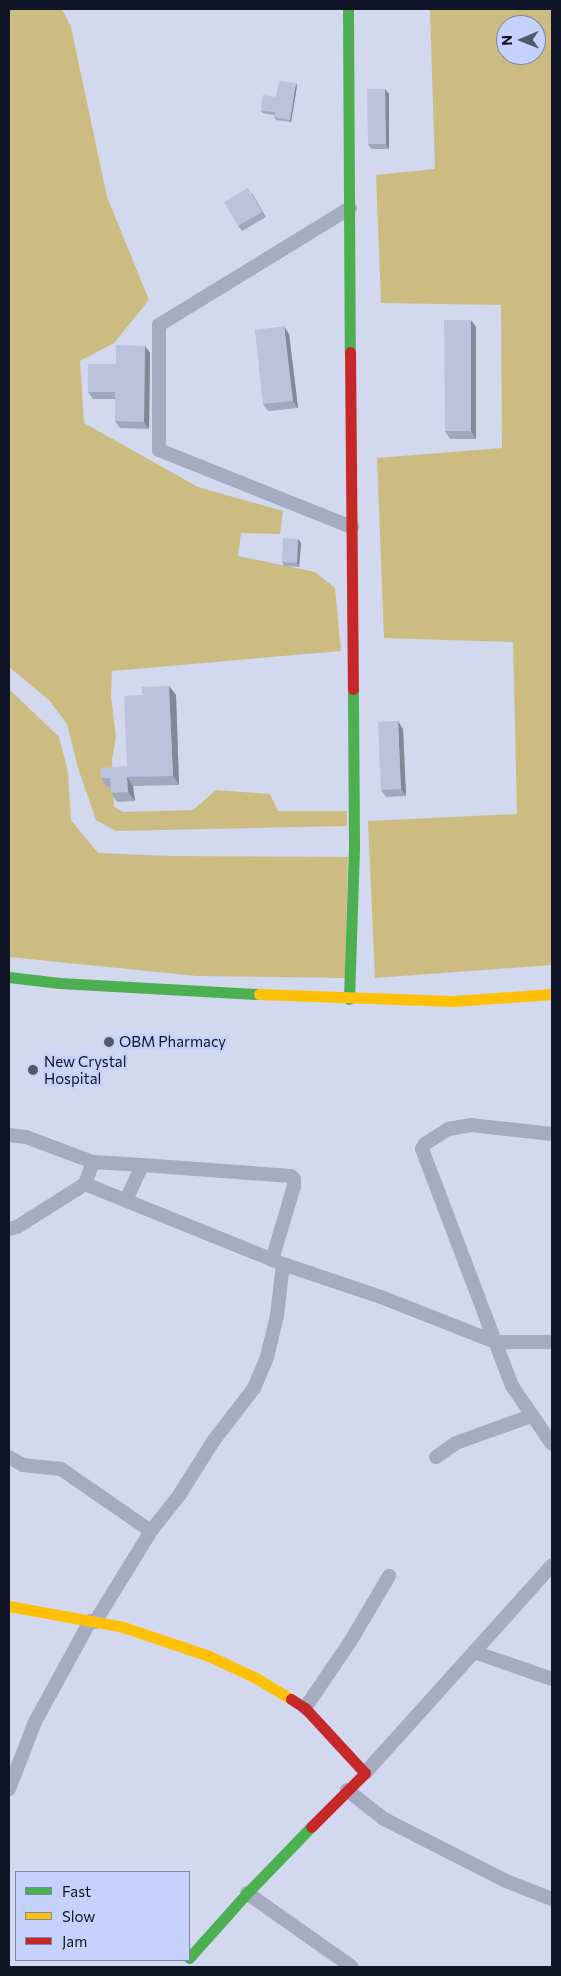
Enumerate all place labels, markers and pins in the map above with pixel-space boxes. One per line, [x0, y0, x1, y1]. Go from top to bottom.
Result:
place label: OBM Pharmacy [119, 1033, 226, 1051]
marker: OBM Pharmacy [103, 1036, 115, 1048]
place label: New Crystal Hospital [44, 1052, 126, 1087]
marker: New Crystal Hospital [26, 1063, 40, 1077]

